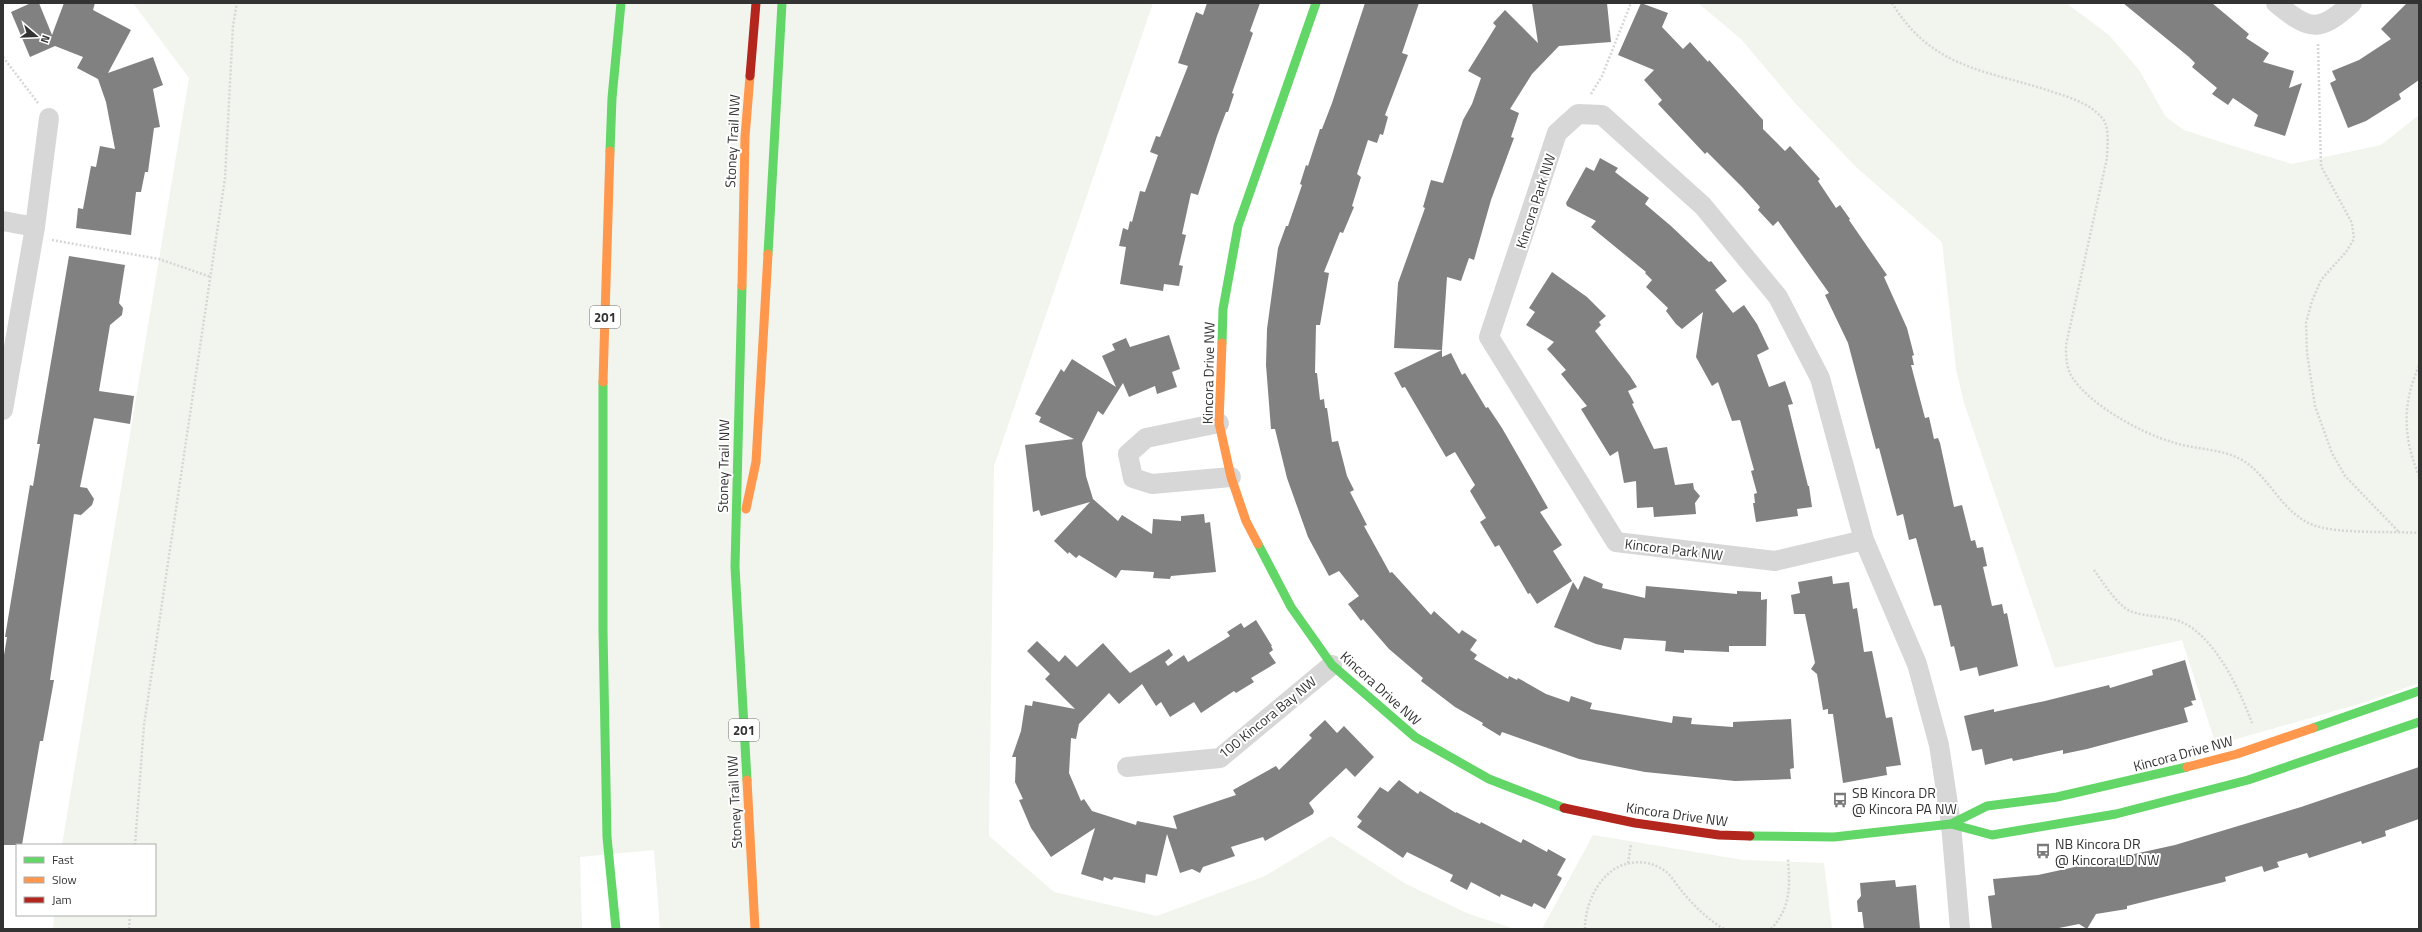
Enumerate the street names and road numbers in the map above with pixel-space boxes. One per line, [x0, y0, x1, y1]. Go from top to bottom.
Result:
street label: Stoney Trail NW [719, 94, 745, 188]
street label: Kincora Park NW [1510, 151, 1560, 251]
road number: 201 [590, 306, 620, 328]
street label: Kincora Drive NW [1197, 322, 1219, 424]
street label: Stoney Trail NW [712, 419, 734, 513]
street label: Kincora Park NW [1624, 533, 1724, 565]
street label: Kincora Drive NW [1336, 646, 1426, 730]
street label: 100 Kincora Bay NW [1213, 671, 1321, 763]
road number: 201 [729, 719, 759, 741]
street label: Kincora Drive NW [2131, 730, 2235, 776]
street label: Stoney Trail NW [721, 755, 747, 849]
street label: Kincora Drive NW [1625, 796, 1729, 832]

